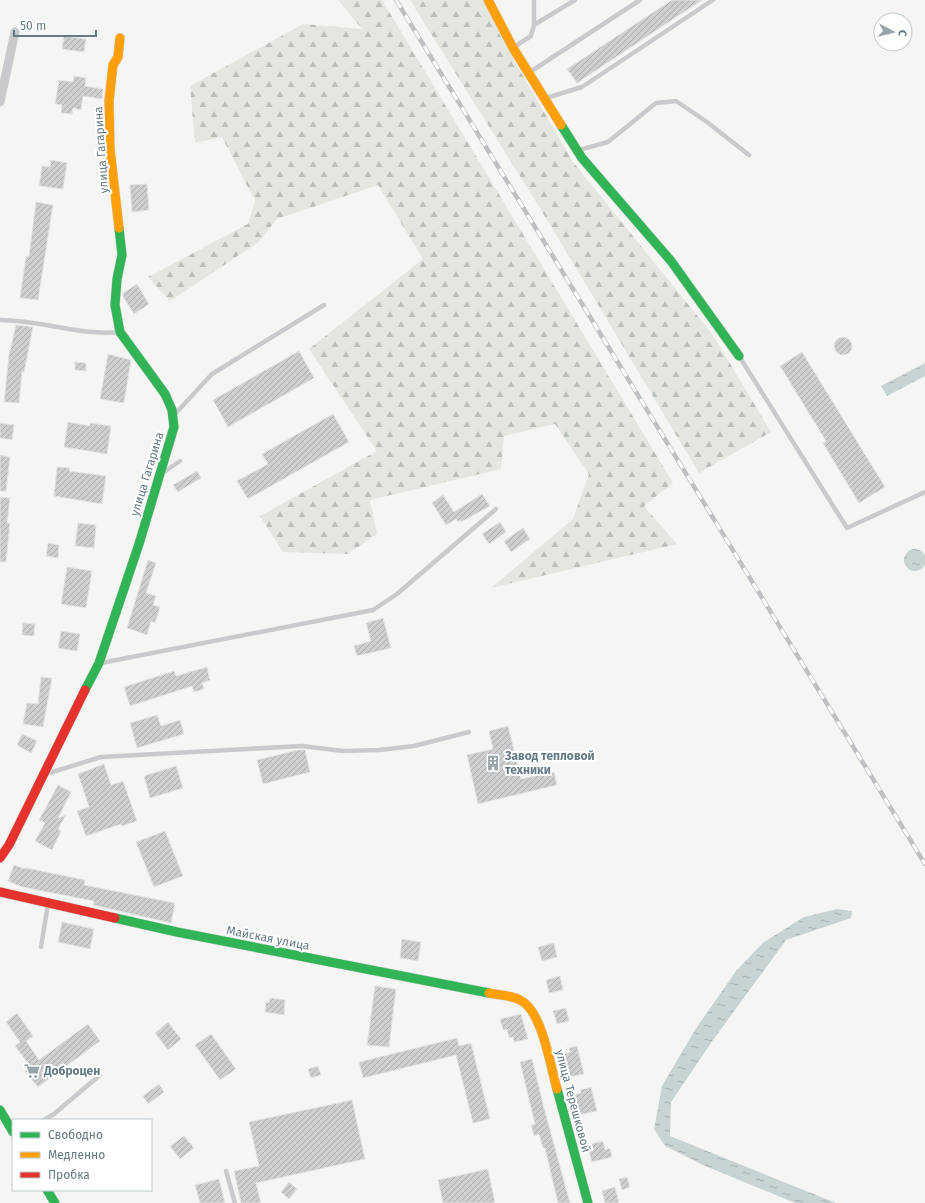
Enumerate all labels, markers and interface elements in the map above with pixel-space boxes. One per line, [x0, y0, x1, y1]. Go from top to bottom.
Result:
scale bar [14, 12, 96, 38]
north arrow [873, 12, 913, 52]
text: 50 m [20, 19, 46, 33]
text: С [896, 29, 909, 38]
street label: улица Гагарина [91, 106, 111, 194]
street label: улица Гагарина [128, 430, 166, 518]
place label: Завод тепловой техники [504, 749, 595, 777]
building icon: Завод тепловой техники [484, 754, 502, 772]
street label: Майская улица [225, 923, 311, 953]
street label: улица Терешковой [553, 1048, 593, 1154]
supermarket icon: Доброцен [23, 1062, 41, 1080]
place label: Доброцен [43, 1064, 100, 1078]
legend [12, 1119, 152, 1191]
text: Свободно [48, 1128, 103, 1142]
text: Медленно [48, 1148, 105, 1162]
text: Пробка [48, 1168, 90, 1182]

